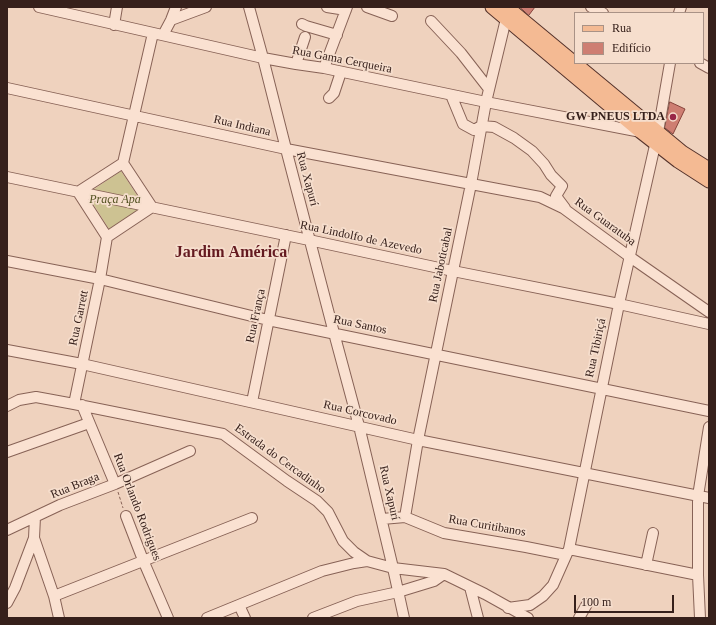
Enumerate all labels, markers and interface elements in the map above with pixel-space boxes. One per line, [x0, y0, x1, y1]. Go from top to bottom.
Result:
legend [574, 12, 704, 64]
text: Rua [612, 21, 631, 35]
text: Edifício [612, 41, 651, 55]
street label: Rua Gama Cerqueira [291, 43, 393, 77]
place label: GW PNEUS LTDA [566, 110, 665, 124]
street label: Rua Indiana [212, 112, 272, 140]
marker: GW PNEUS LTDA [668, 112, 678, 122]
street label: Rua Xapurí [293, 150, 321, 208]
park label: Praça Apa [89, 193, 141, 207]
street label: Rua Guaratuba [572, 195, 638, 249]
street label: Rua Lindolfo de Azevedo [299, 218, 423, 258]
street label: Rua Jaboticabal [426, 226, 456, 304]
district label: Jardim América [175, 243, 287, 263]
street label: Rua França [243, 288, 269, 344]
street label: Rua Garrett [66, 289, 92, 347]
street label: Rua Santos [332, 312, 388, 338]
street label: Rua Tibiriçá [583, 317, 609, 379]
street label: Rua Corcovado [322, 398, 398, 428]
street label: Estrada do Cercadinho [232, 421, 328, 497]
street label: Rua Orlando Rodrigues [110, 451, 164, 563]
street label: Rua Xapurí [376, 464, 402, 522]
street label: Rua Braga [49, 470, 101, 502]
street label: Rua Curitibanos [447, 512, 527, 540]
scale bar [576, 587, 676, 613]
text: 100 m [581, 595, 611, 609]

